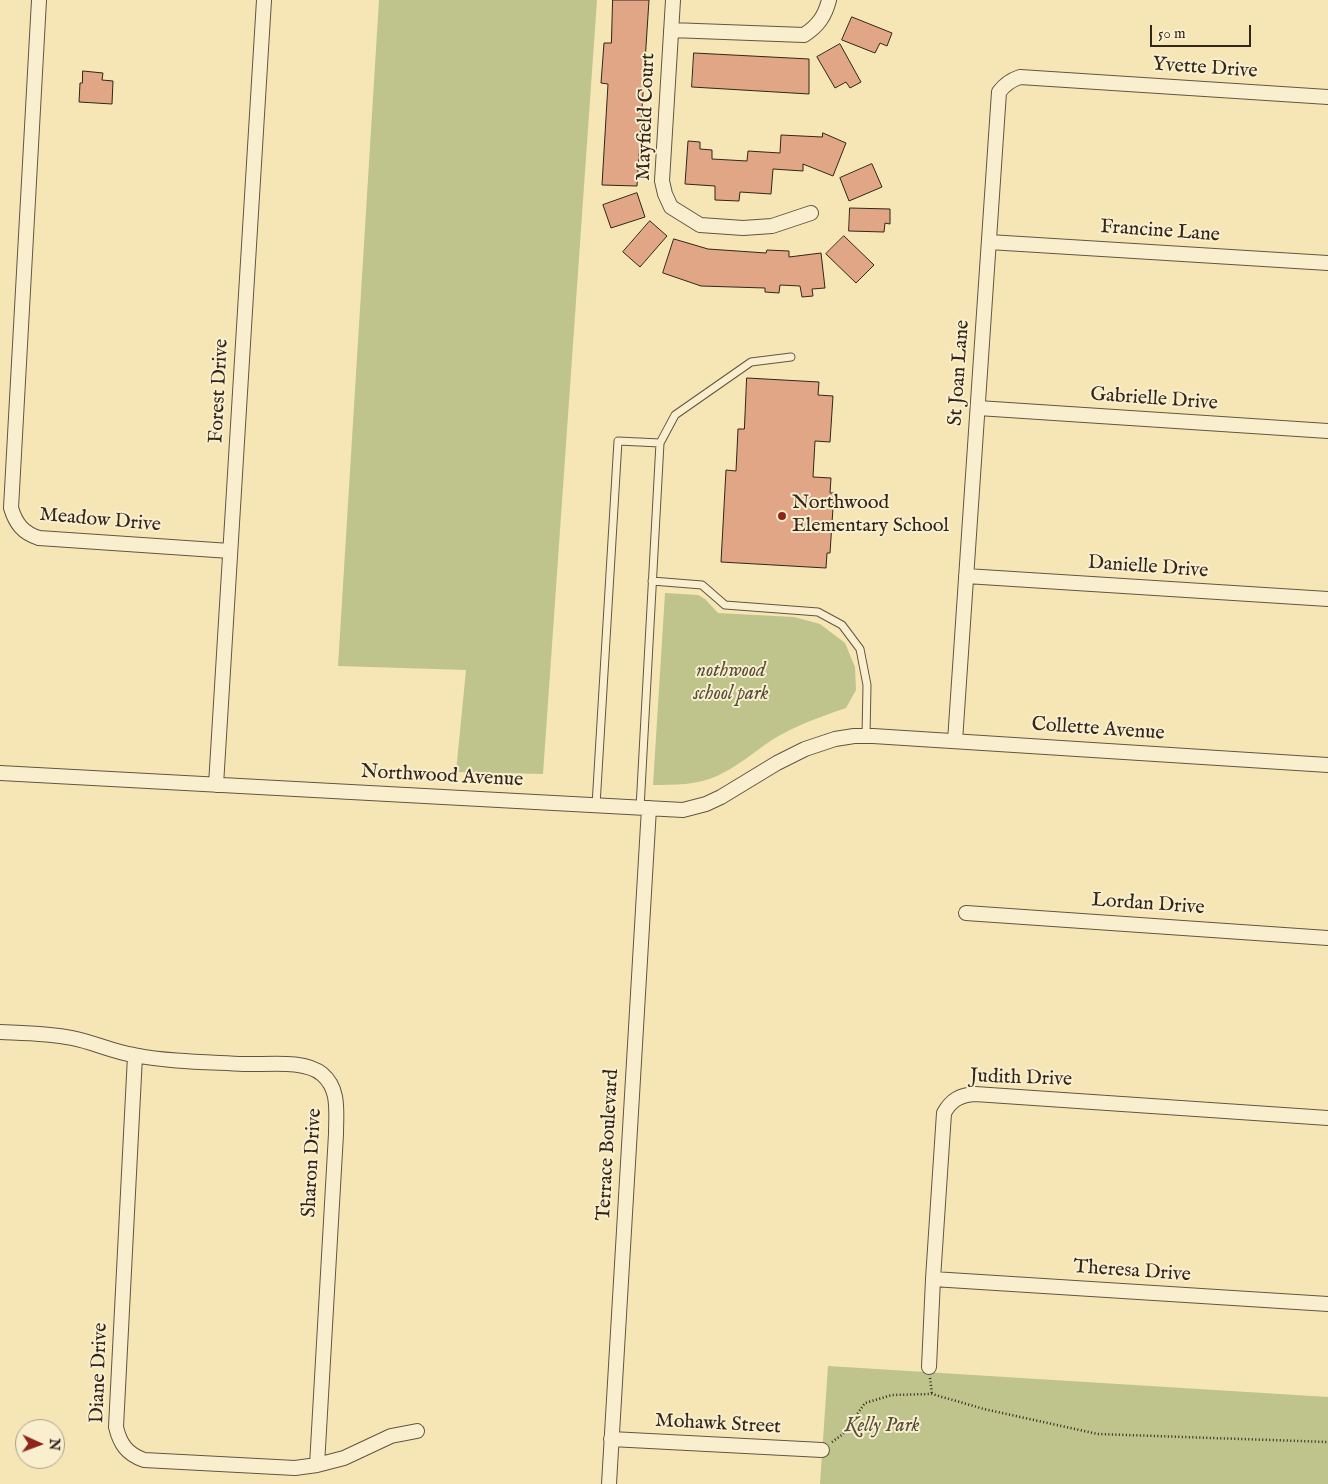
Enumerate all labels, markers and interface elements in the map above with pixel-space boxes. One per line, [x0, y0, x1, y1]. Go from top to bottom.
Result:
scale bar [1153, 15, 1254, 47]
text: 50 m [1158, 24, 1186, 43]
street label: Mayfield Court [633, 53, 661, 181]
street label: Yvette Drive [1152, 53, 1258, 85]
street label: Francine Lane [1099, 216, 1221, 248]
street label: St Joan Lane [944, 319, 976, 427]
street label: Forest Drive [205, 338, 235, 444]
street label: Gabrielle Drive [1089, 384, 1219, 416]
place label: Northwood Elementary School [792, 492, 949, 539]
street label: Meadow Drive [38, 504, 162, 538]
marker: Northwood Elementary School [776, 510, 788, 522]
street label: Danielle Drive [1087, 552, 1209, 584]
park label: nothwood school park [693, 660, 769, 707]
street label: Collette Avenue [1031, 713, 1165, 747]
street label: Northwood Avenue [360, 761, 524, 793]
street label: Lordan Drive [1091, 889, 1205, 921]
street label: Judith Drive [969, 1065, 1073, 1093]
street label: Terrace Boulevard [593, 1069, 625, 1221]
street label: Sharon Drive [298, 1108, 328, 1218]
street label: Theresa Drive [1073, 1256, 1191, 1288]
street label: Diane Drive [86, 1322, 114, 1424]
street label: Mohawk Street [654, 1410, 782, 1440]
park label: Kelly Park [845, 1415, 919, 1439]
north arrow [15, 1419, 65, 1469]
text: N [45, 1438, 63, 1451]

